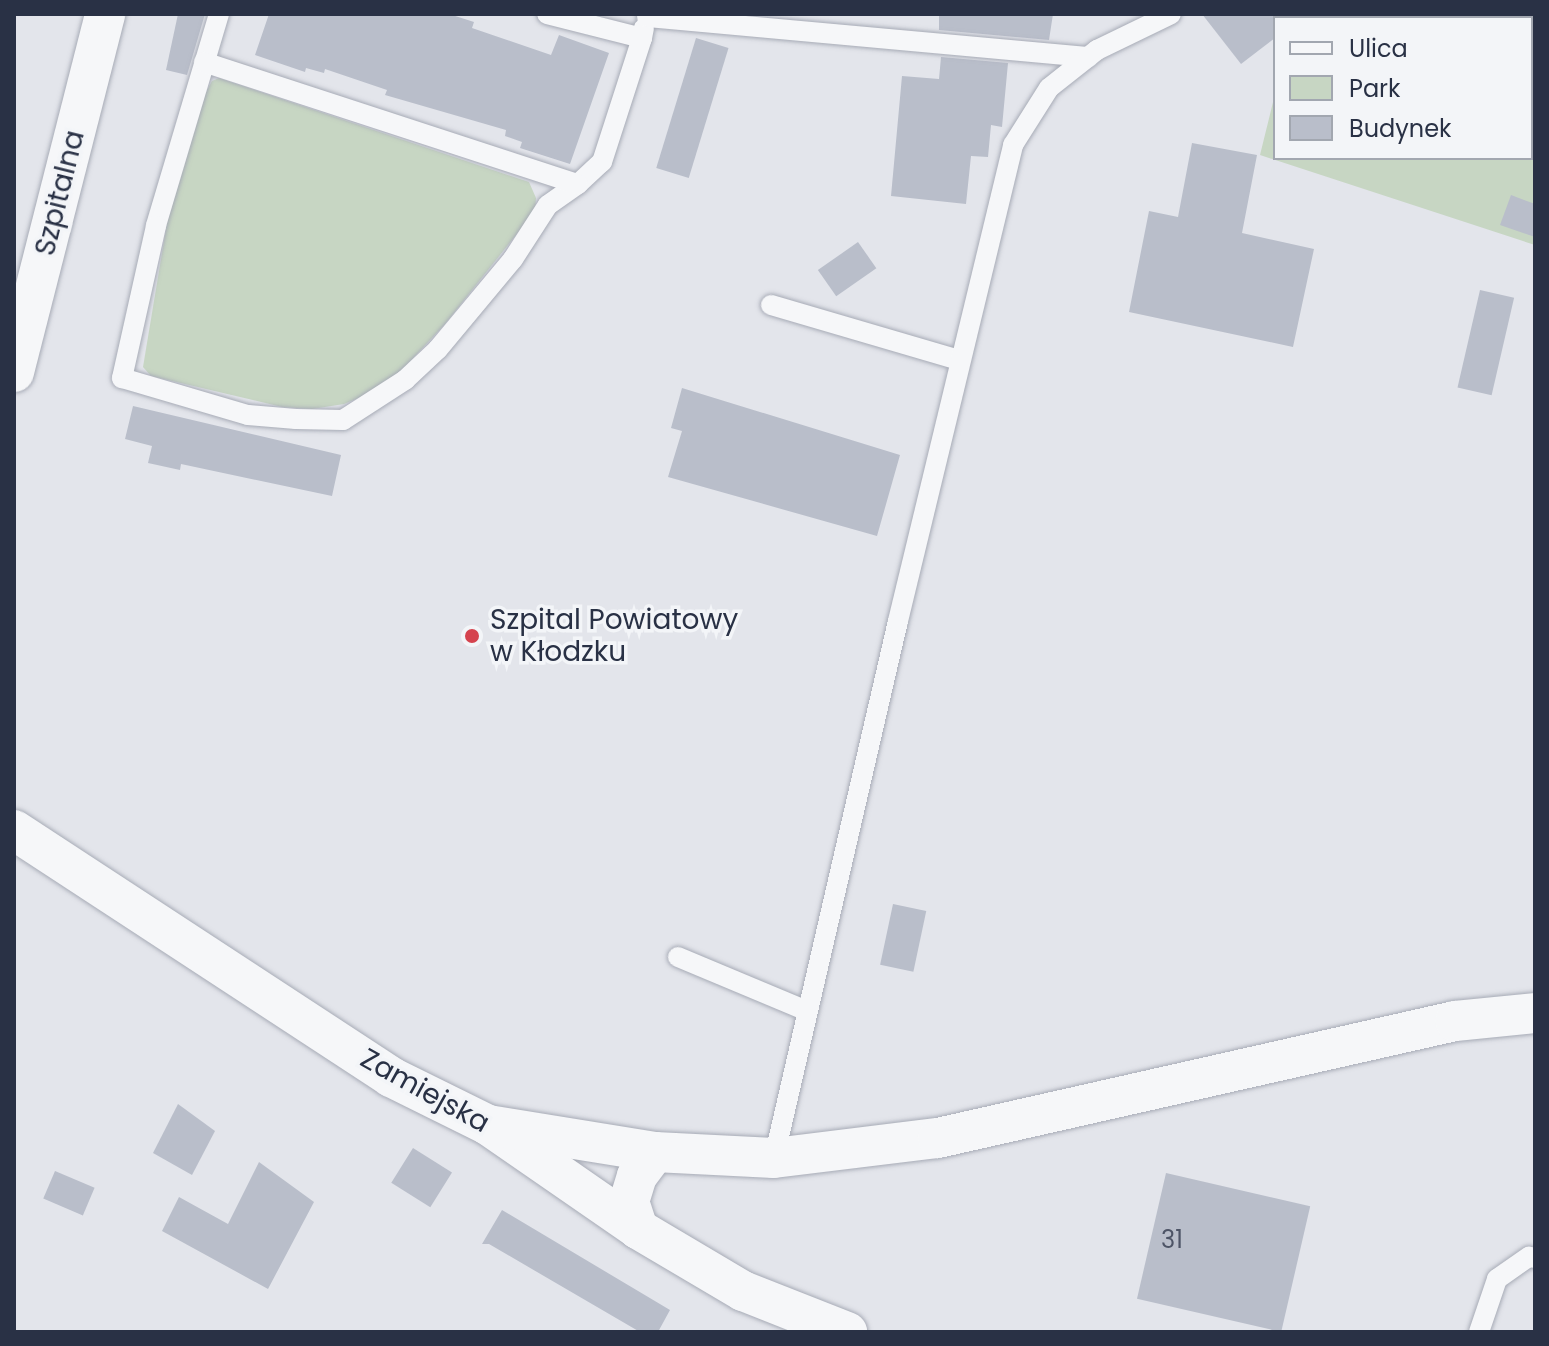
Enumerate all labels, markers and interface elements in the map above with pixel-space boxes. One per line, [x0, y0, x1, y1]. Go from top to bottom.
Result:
legend [1273, 16, 1533, 160]
text: Ulica [1349, 32, 1408, 65]
text: Park [1349, 72, 1400, 105]
text: Budynek [1349, 112, 1451, 145]
street label: Szpitalna [28, 127, 92, 259]
place label: Szpital Powiatowy w Kłodzku [490, 603, 738, 669]
marker: Szpital Powiatowy w Kłodzku [461, 625, 483, 647]
street label: Zamiejska [355, 1042, 495, 1140]
house number: 31 [1161, 1226, 1183, 1254]

